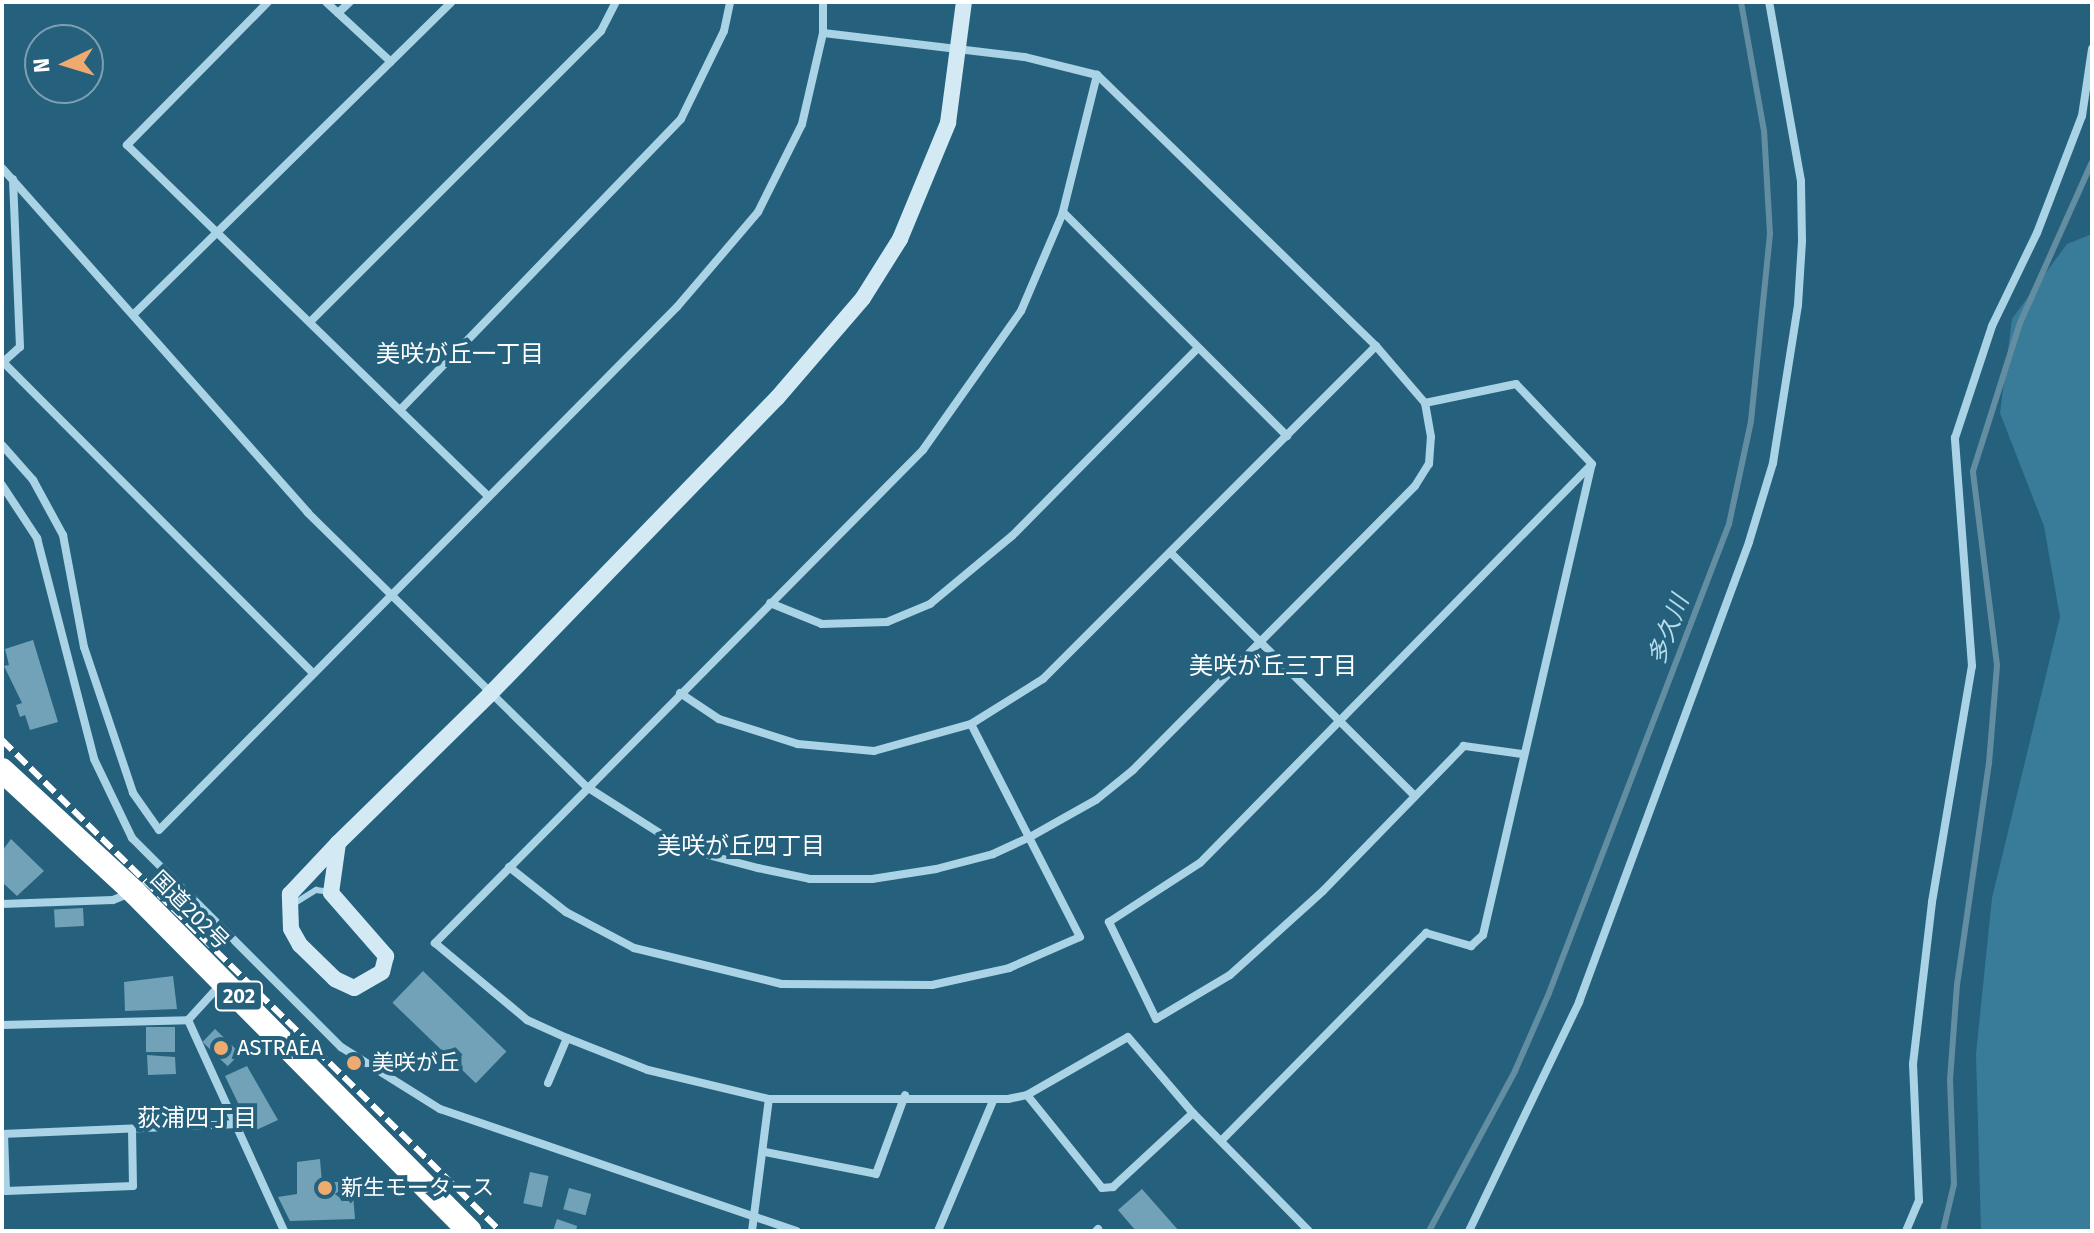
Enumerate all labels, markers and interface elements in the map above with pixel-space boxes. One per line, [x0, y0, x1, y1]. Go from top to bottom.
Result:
north arrow [24, 24, 104, 104]
text: N [28, 57, 56, 74]
district label: 美咲が丘一丁目 [376, 341, 544, 369]
water label: 多久川 [1643, 591, 1695, 669]
district label: 美咲が丘三丁目 [1189, 653, 1357, 681]
district label: 美咲が丘四丁目 [657, 833, 825, 861]
street label: 国道202号 [145, 865, 235, 955]
road number: 202 [213, 980, 265, 1012]
place label: ASTRAEA [237, 1035, 323, 1061]
marker: ASTRAEA [212, 1039, 230, 1057]
place label: 美咲が丘 [372, 1050, 460, 1076]
marker: 美咲が丘 [343, 1052, 365, 1074]
district label: 荻浦四丁目 [137, 1105, 257, 1133]
place label: 新生モータース [341, 1175, 495, 1201]
marker: 新生モータース [316, 1179, 334, 1197]

